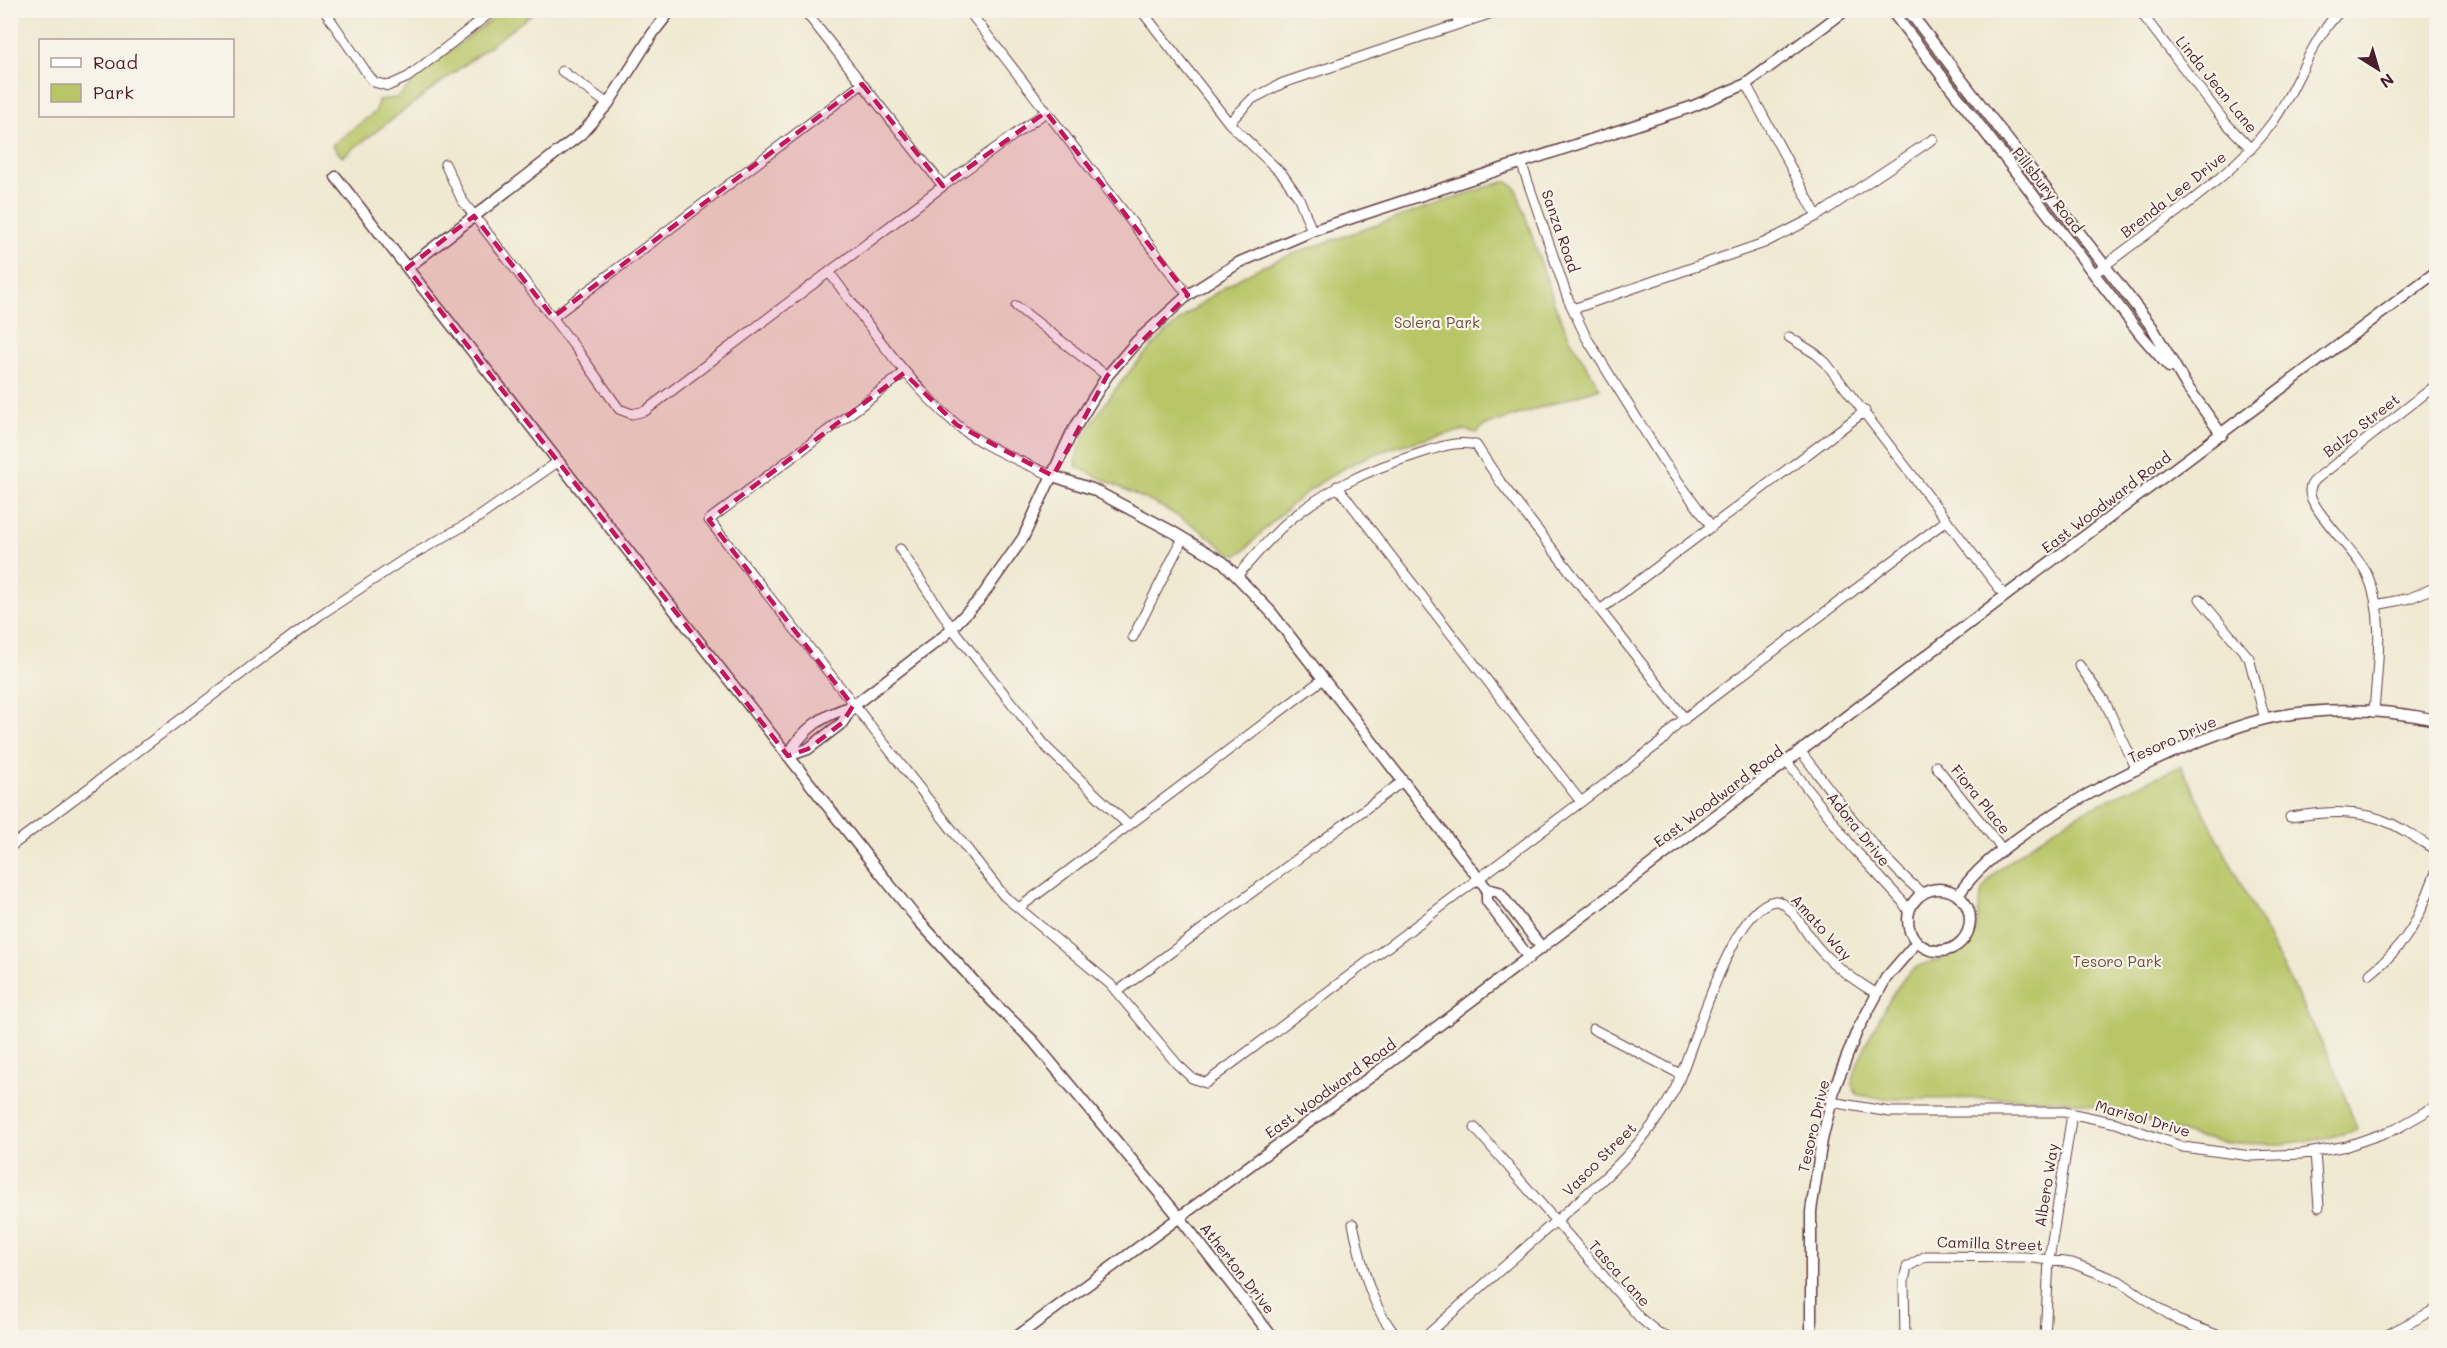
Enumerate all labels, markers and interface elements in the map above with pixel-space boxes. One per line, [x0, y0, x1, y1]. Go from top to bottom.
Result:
street label: Linda Jean Lane [2172, 31, 2262, 137]
legend [39, 39, 234, 117]
north arrow [2348, 39, 2408, 99]
text: Road [93, 50, 138, 74]
text: N [2376, 69, 2399, 93]
text: Park [93, 80, 134, 104]
street label: Pillsbury Road [2008, 143, 2088, 237]
street label: Brenda Lee Drive [2116, 146, 2230, 242]
street label: Sanza Road [1538, 187, 1584, 275]
park label: Solera Park [1394, 312, 1480, 332]
street label: Balzo Street [2319, 389, 2403, 461]
street label: East Woodward Road [2037, 447, 2175, 557]
street label: Tesoro Drive [2125, 711, 2219, 767]
street label: East Woodward Road [1649, 741, 1787, 851]
street label: Fiora Place [1947, 760, 2015, 838]
street label: Adora Drive [1823, 788, 1895, 870]
street label: Amato Way [1787, 890, 1857, 964]
park label: Tesoro Park [2072, 951, 2162, 971]
street label: East Woodward Road [1260, 1034, 1400, 1142]
street label: Tesoro Drive [1793, 1078, 1833, 1174]
street label: Marisol Drive [2093, 1095, 2193, 1141]
street label: Vasco Street [1558, 1118, 1640, 1200]
street label: Albero Way [2030, 1142, 2063, 1228]
street label: Atherton Drive [1196, 1218, 1280, 1318]
street label: Camilla Street [1937, 1231, 2043, 1255]
street label: Tasca Lane [1585, 1236, 1655, 1310]

